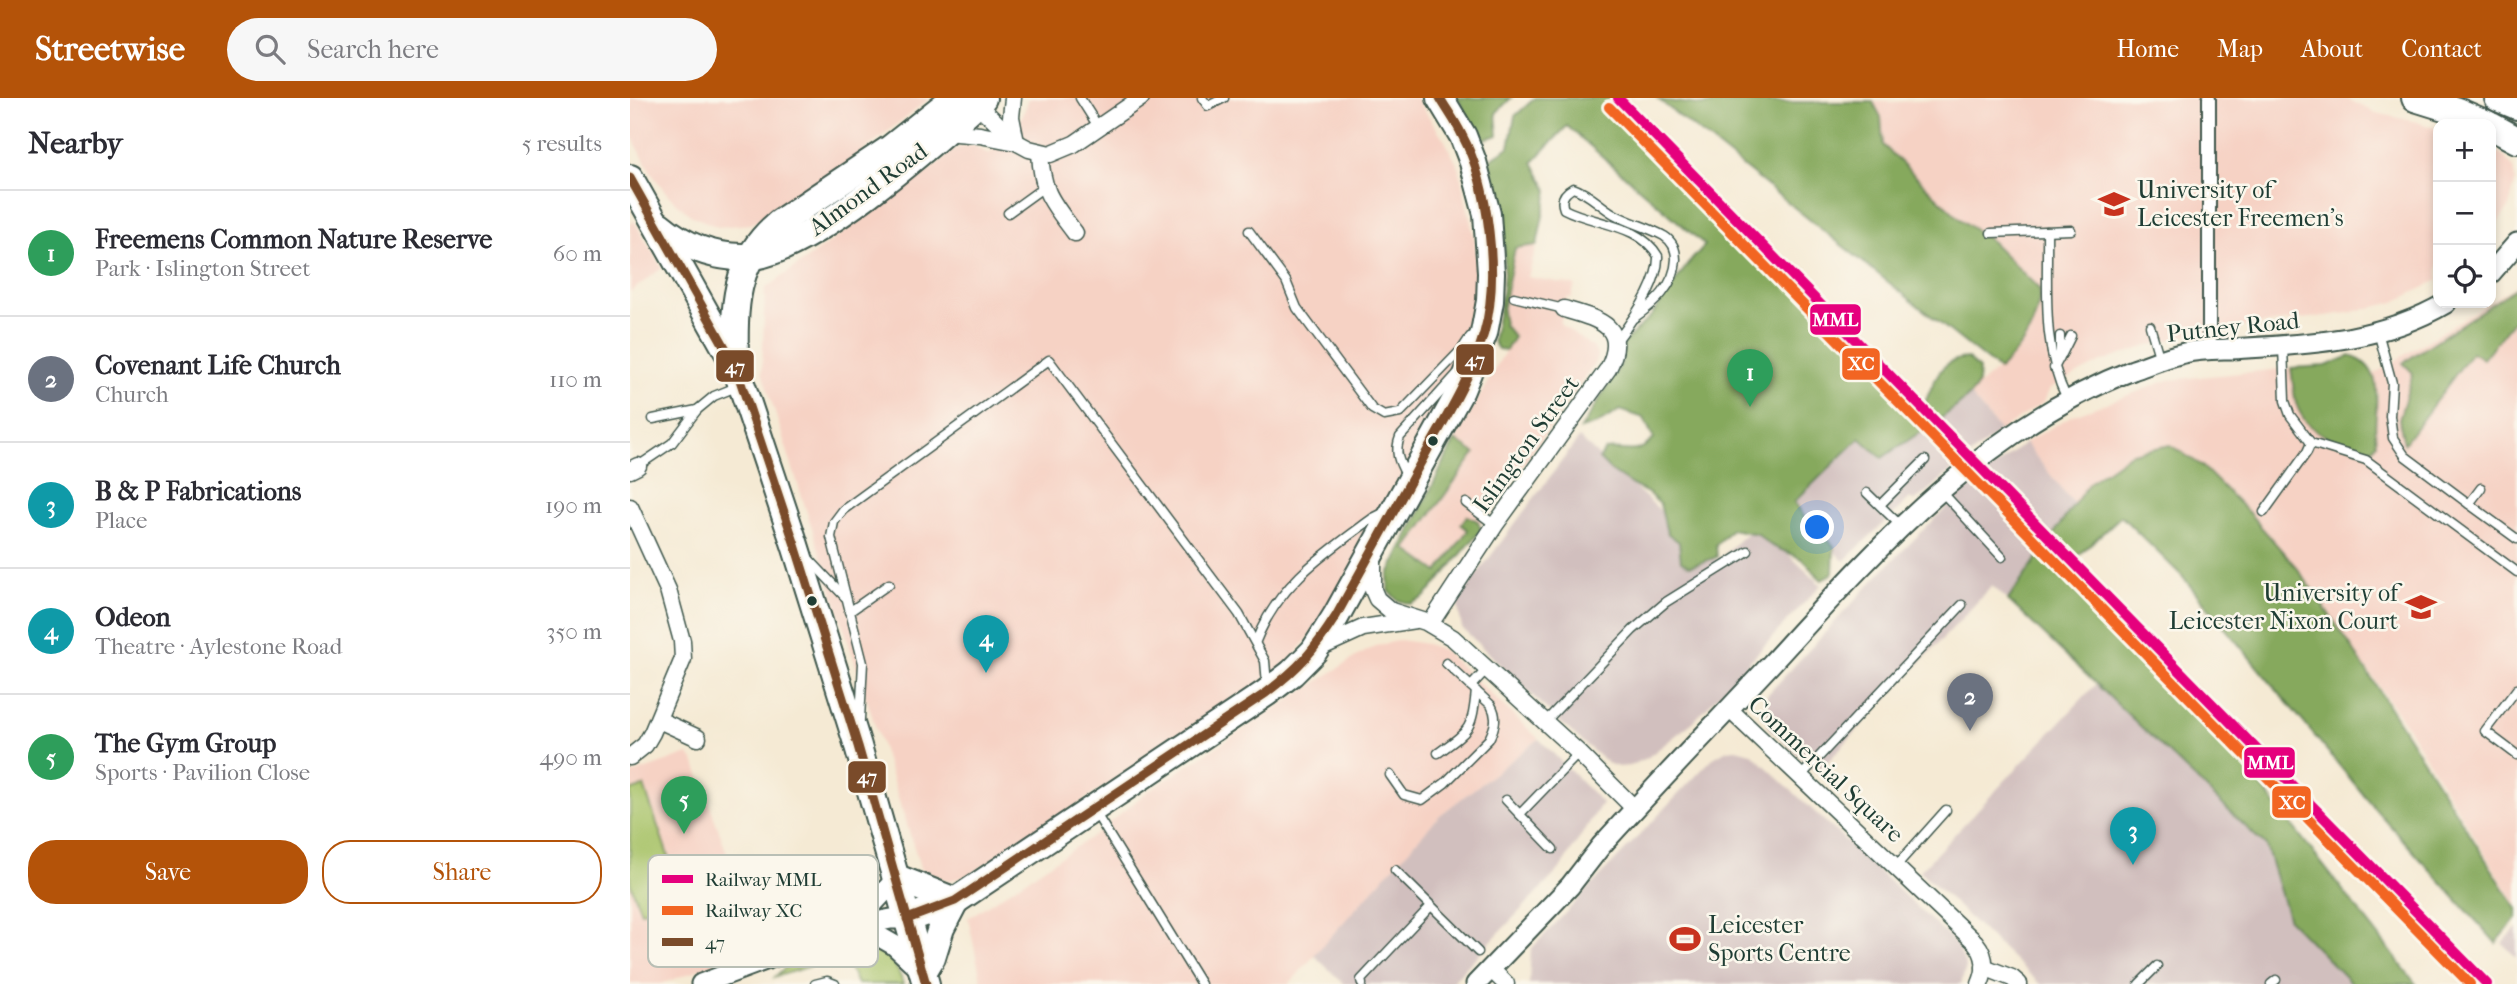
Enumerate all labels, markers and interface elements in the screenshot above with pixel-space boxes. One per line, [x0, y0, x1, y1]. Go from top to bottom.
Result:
search box [227, 18, 717, 81]
text: Streetwise [35, 30, 185, 69]
icon: search [251, 30, 289, 68]
text: Search here [307, 34, 439, 65]
text: Home [2117, 35, 2179, 63]
text: Map [2217, 35, 2263, 63]
text: About [2301, 35, 2363, 63]
text: Contact [2401, 35, 2482, 63]
map controls [2433, 119, 2496, 308]
button: + [2433, 119, 2496, 182]
text: Nearby [28, 126, 123, 161]
text: 5 results [522, 130, 602, 157]
street label: Almond Road [803, 136, 933, 242]
place label: University of Leicester Freemen's [2137, 176, 2344, 232]
button: − [2433, 182, 2496, 245]
school or university icon: University of Leicester Freemen's [2097, 187, 2131, 221]
text: Freemens Common Nature Reserve [95, 224, 492, 255]
text: 1 [47, 240, 55, 267]
text: 60 m [553, 240, 602, 267]
button: locate [2433, 245, 2496, 308]
text: Park · Islington Street [95, 255, 310, 282]
line badge: MML [1809, 303, 1862, 336]
street label: Putney Road [2165, 306, 2302, 348]
text: MML [1811, 309, 1859, 331]
line badge: 47 [1455, 343, 1495, 376]
line badge: XC [1841, 347, 1881, 381]
line badge: 47 [715, 349, 755, 383]
text: 47 [1464, 349, 1485, 371]
pin: 1 [1727, 349, 1773, 407]
text: Covenant Life Church [95, 350, 341, 381]
text: XC [1846, 353, 1875, 375]
text: 47 [724, 356, 745, 378]
text: 2 [45, 366, 57, 393]
text: 110 m [549, 366, 602, 393]
street label: Islington Street [1467, 370, 1585, 518]
text: Church [95, 381, 169, 408]
unlabelled marker [1426, 434, 1440, 448]
text: B & P Fabrications [95, 476, 301, 507]
text: 3 [46, 492, 56, 519]
text: 190 m [545, 492, 602, 519]
text: Place [95, 507, 147, 534]
your location [1800, 510, 1834, 544]
place label: University of Leicester Nixon Court [2169, 579, 2403, 635]
school or university icon: University of Leicester Nixon Court [2404, 590, 2438, 624]
unlabelled marker [805, 594, 819, 608]
text: Odeon [95, 602, 171, 633]
pin: 4 [963, 615, 1009, 673]
text: 4 [44, 618, 58, 645]
text: 350 m [546, 618, 602, 645]
text: Theatre · Aylestone Road [95, 633, 342, 660]
pin: 2 [1947, 673, 1993, 731]
street label: Commercial Square [1743, 690, 1910, 848]
text: The Gym Group [95, 728, 276, 759]
text: 5 [46, 744, 56, 771]
text: 490 m [540, 744, 602, 771]
line badge: MML [2243, 746, 2296, 779]
text: MML [2246, 752, 2294, 774]
text: Sports · Pavilion Close [95, 759, 310, 786]
line badge: 47 [847, 760, 887, 794]
text: 47 [856, 766, 877, 788]
pin: 5 [661, 776, 707, 834]
line badge: XC [2271, 785, 2312, 819]
text: XC [2277, 792, 2306, 814]
pin: 3 [2110, 807, 2156, 865]
button: Save [28, 840, 308, 904]
button: Share [322, 840, 602, 904]
legend [648, 855, 878, 967]
text: Railway MML [705, 869, 822, 891]
text: Railway XC [705, 900, 802, 922]
place label: Leicester Sports Centre [1708, 911, 1851, 967]
sports icon: Leicester Sports Centre [1668, 922, 1702, 956]
text: 47 [705, 932, 725, 954]

